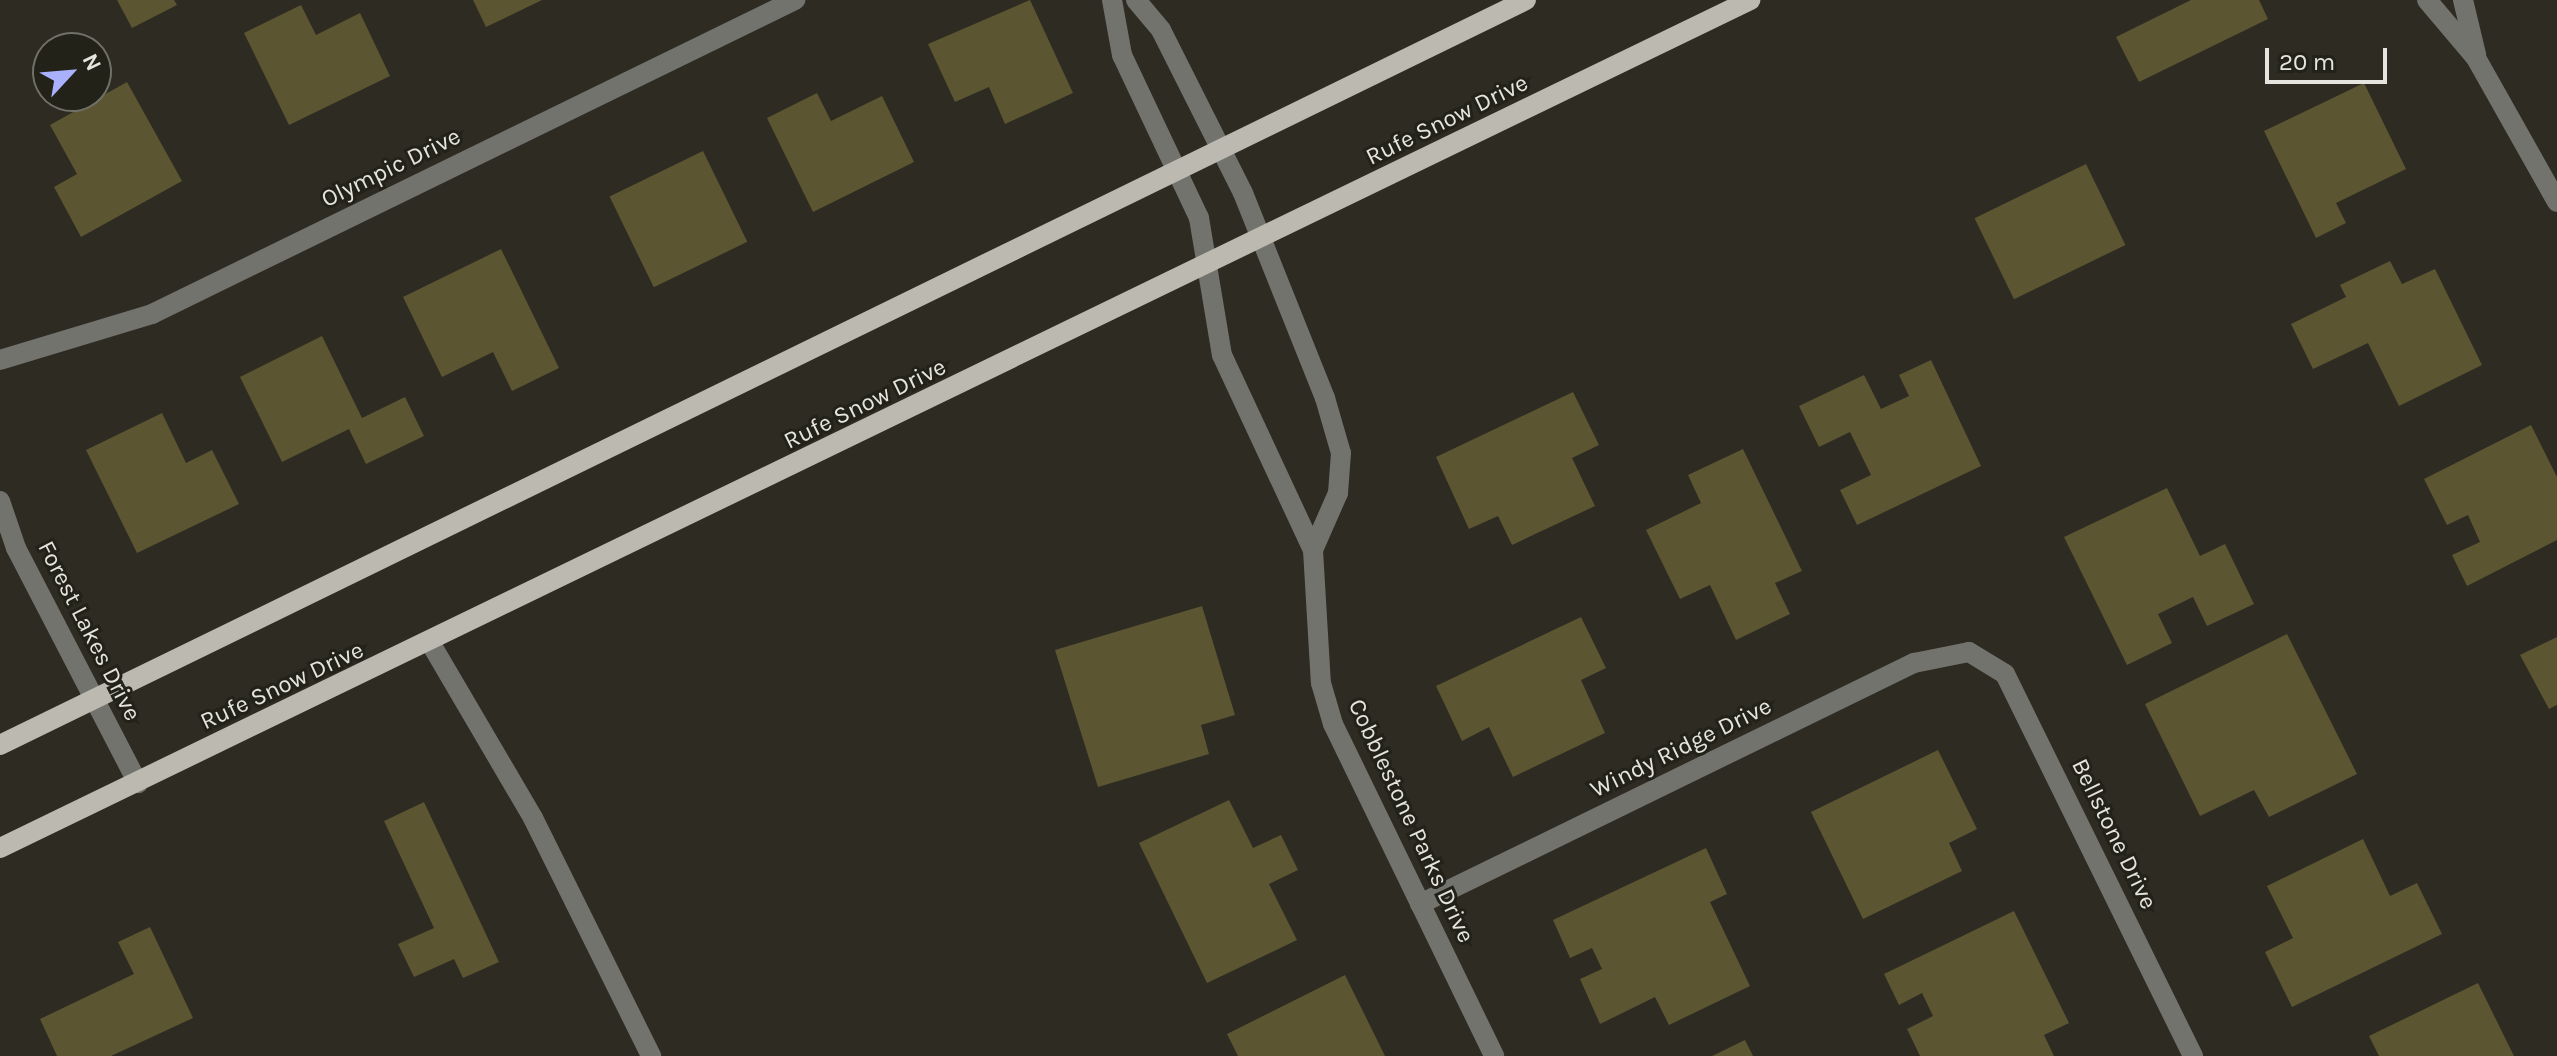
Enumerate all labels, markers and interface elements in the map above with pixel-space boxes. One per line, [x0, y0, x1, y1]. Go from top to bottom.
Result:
north arrow [32, 32, 112, 112]
scale bar [2269, 32, 2391, 82]
text: 20 m [2279, 48, 2335, 76]
text: N [77, 50, 107, 75]
street label: Rufe Snow Drive [1361, 68, 1533, 172]
street label: Olympic Drive [317, 122, 465, 214]
street label: Rufe Snow Drive [779, 352, 951, 456]
street label: Forest Lakes Drive [31, 536, 147, 726]
street label: Rufe Snow Drive [196, 636, 368, 736]
street label: Windy Ridge Drive [1586, 692, 1776, 804]
street label: Cobblestone Parks Drive [1342, 695, 1480, 947]
street label: Bellstone Drive [2065, 754, 2163, 914]

